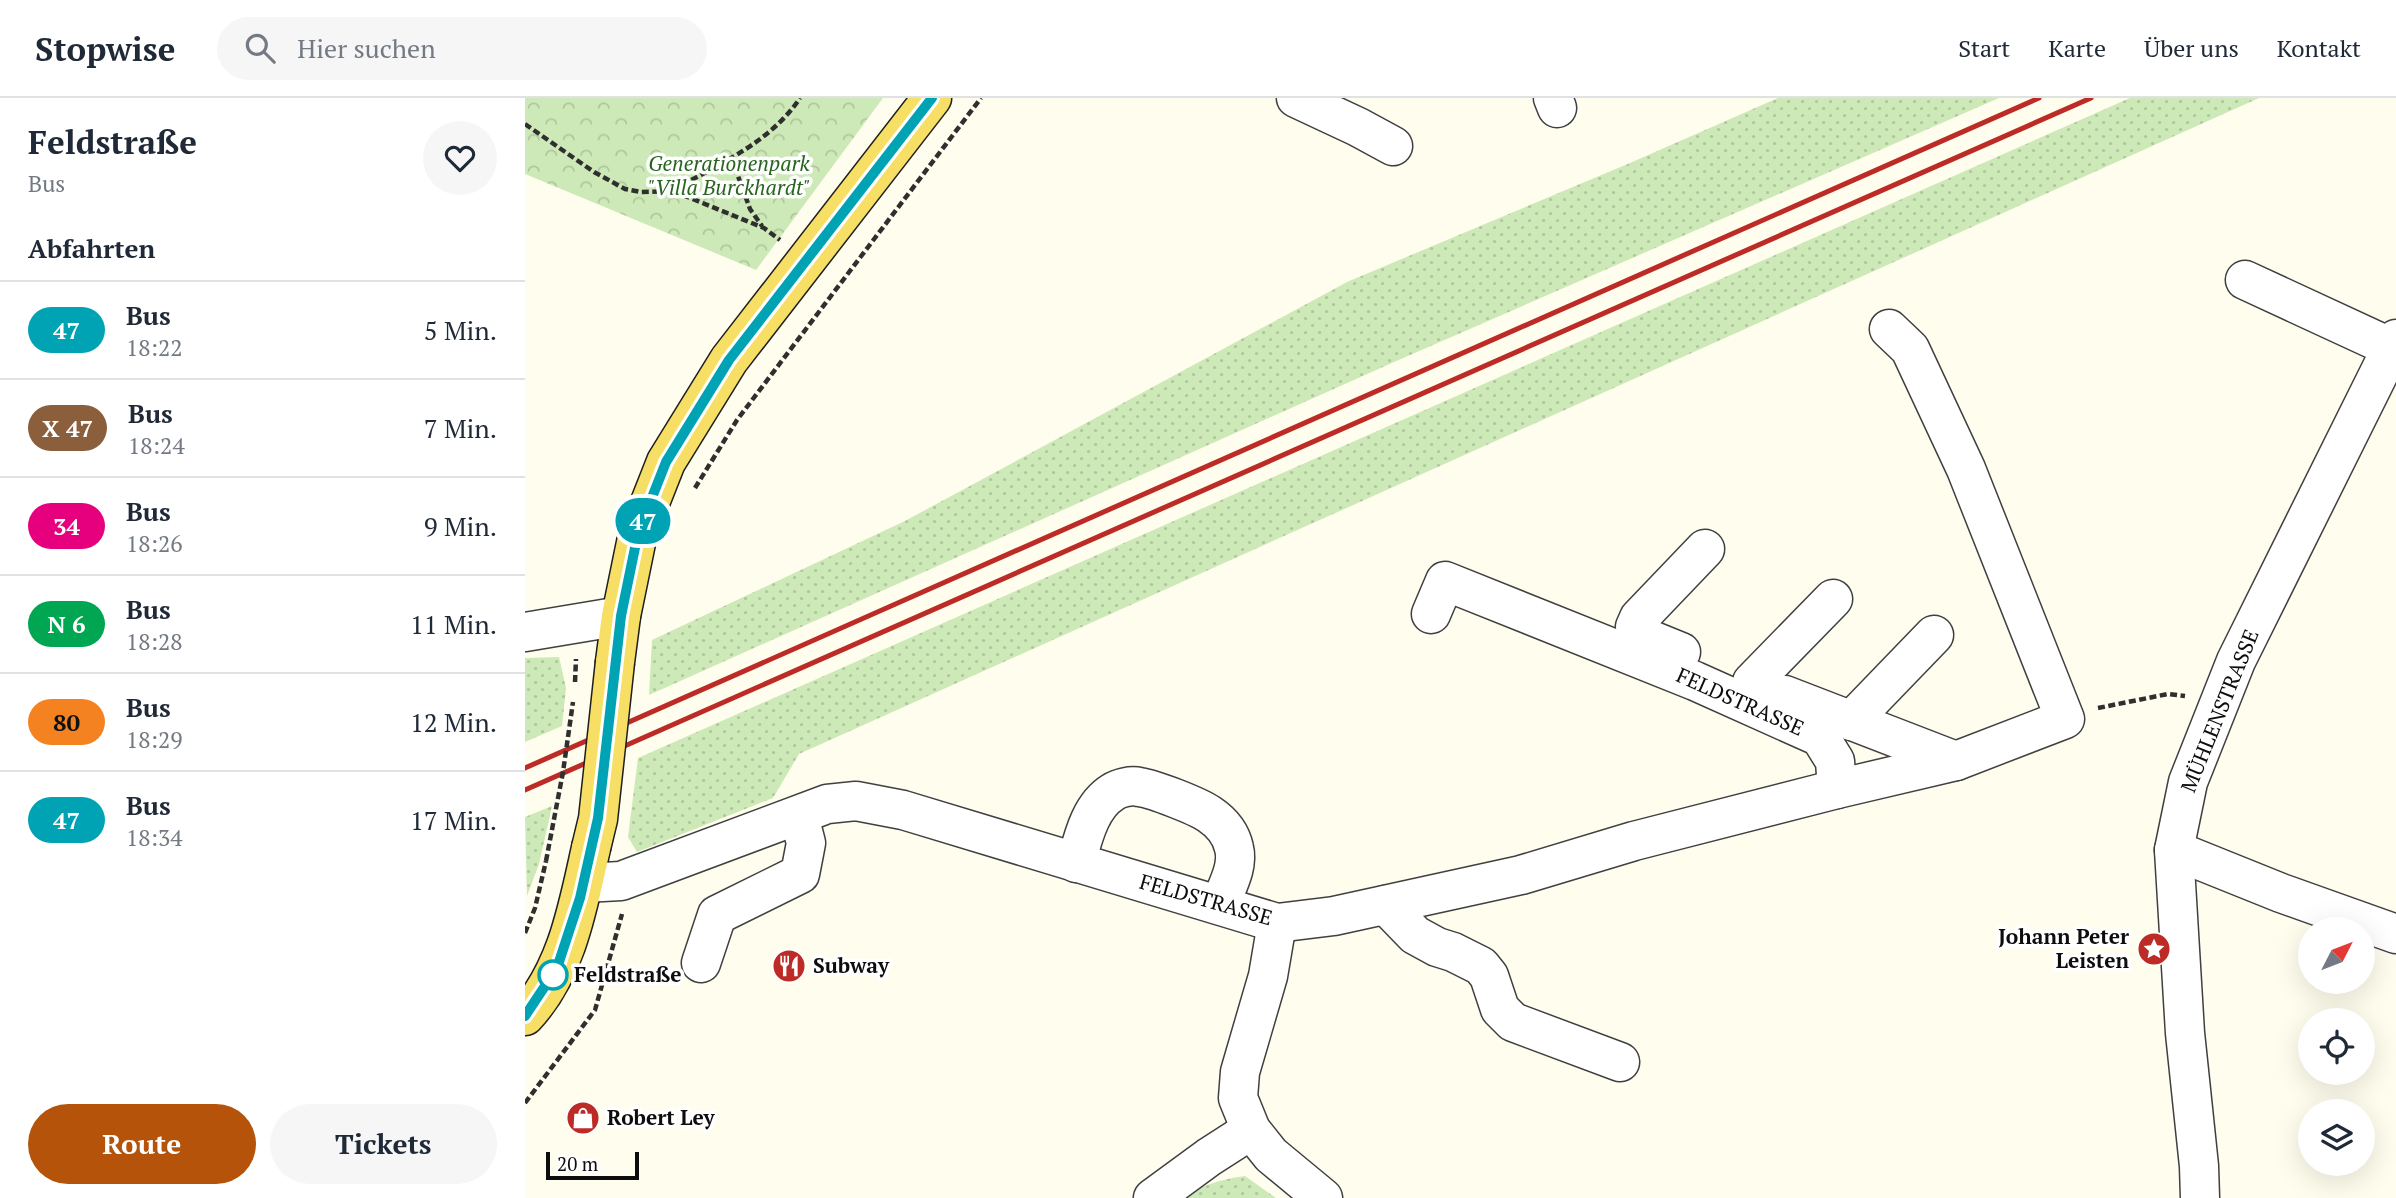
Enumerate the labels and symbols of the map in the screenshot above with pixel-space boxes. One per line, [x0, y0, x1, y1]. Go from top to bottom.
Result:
park label: Generationenpark "Villa Burckhardt" [648, 149, 811, 201]
line badge: 47 [611, 498, 675, 544]
street label: MÜHLENSTRASSE [2174, 625, 2265, 796]
street label: FELDSTRASSE [1672, 660, 1809, 742]
street label: FELDSTRASSE [1137, 867, 1276, 931]
north arrow [2298, 917, 2375, 994]
place label: Johann Peter Leisten [1998, 922, 2129, 974]
place icon: Johann Peter Leisten [2135, 930, 2173, 968]
restaurant icon: Subway [770, 947, 808, 985]
place label: Subway [813, 951, 890, 979]
marker: Feldstraße [538, 960, 568, 990]
place label: Feldstraße [574, 960, 682, 988]
shop icon: Robert Ley [564, 1099, 602, 1137]
place label: Robert Ley [607, 1103, 715, 1131]
scale bar [546, 1149, 639, 1181]

